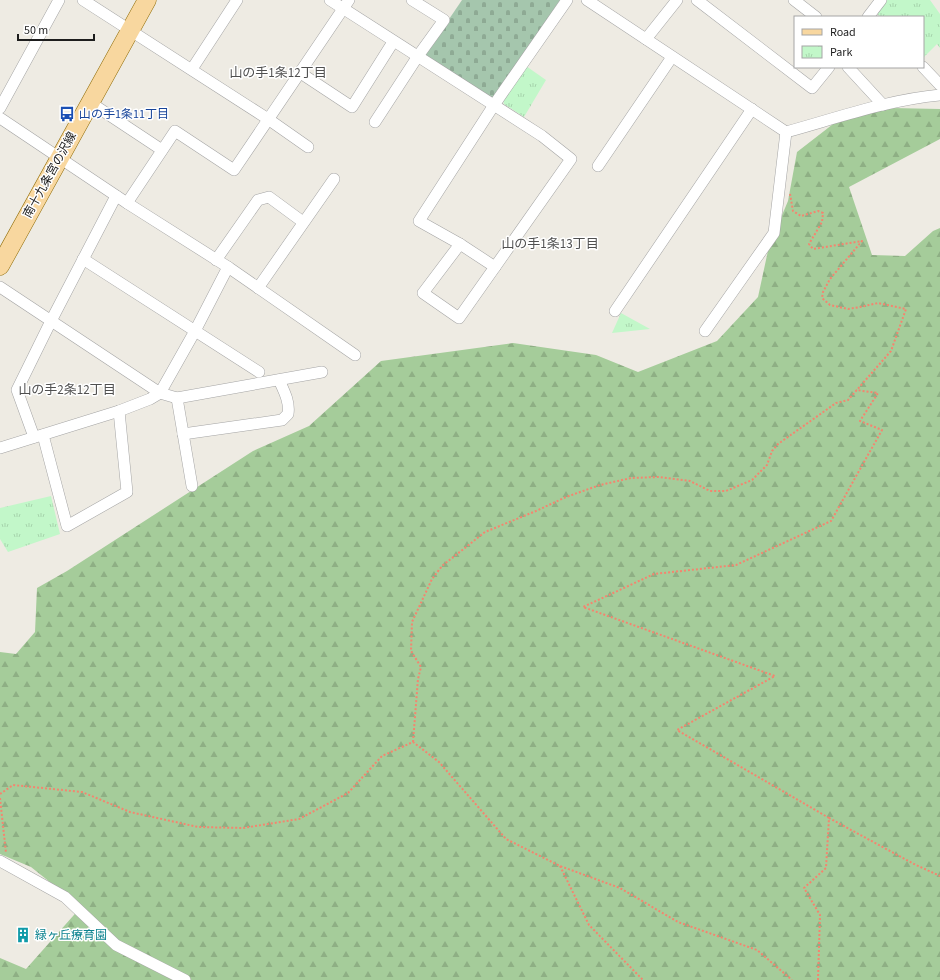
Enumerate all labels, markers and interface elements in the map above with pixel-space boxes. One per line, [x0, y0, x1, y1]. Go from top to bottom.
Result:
scale bar [18, 16, 94, 42]
legend [794, 16, 924, 68]
text: 50 m [24, 22, 48, 39]
text: Road [830, 24, 856, 41]
text: Park [830, 44, 852, 61]
district label: 山の手1条12丁目 [229, 64, 327, 82]
bus stop icon: 山の手1条11丁目 [58, 105, 76, 123]
place label: 山の手1条11丁目 [79, 106, 169, 123]
street label: 南十九条宮の沢線 [19, 129, 81, 221]
district label: 山の手1条13丁目 [501, 235, 599, 253]
district label: 山の手2条12丁目 [18, 381, 116, 399]
building icon: 緑ヶ丘療育園 [14, 926, 32, 944]
place label: 緑ヶ丘療育園 [35, 927, 107, 944]

